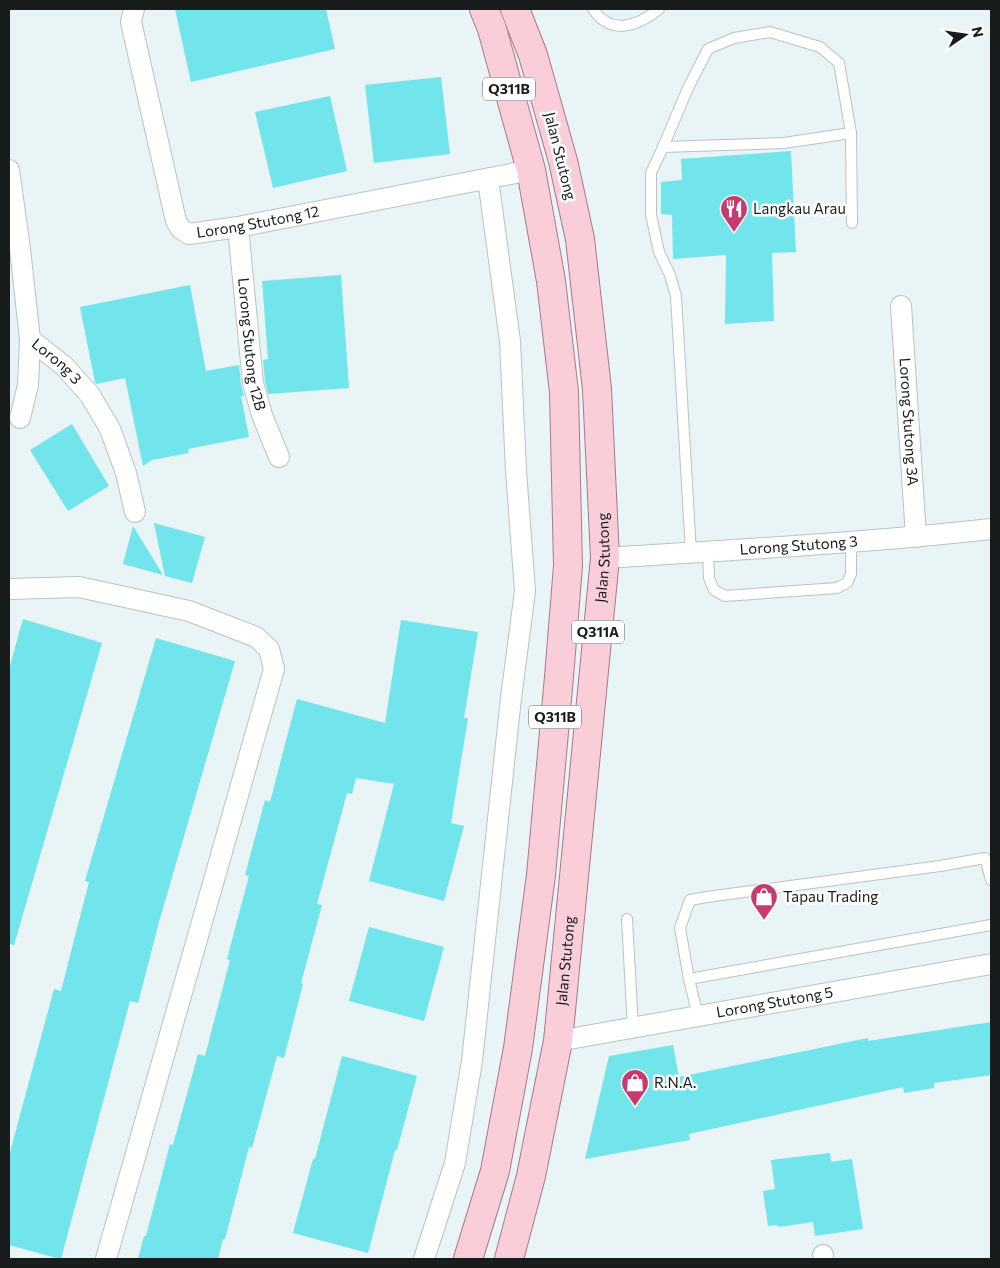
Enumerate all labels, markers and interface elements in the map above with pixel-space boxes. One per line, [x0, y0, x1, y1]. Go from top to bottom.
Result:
north arrow [940, 10, 990, 60]
text: N [969, 25, 988, 39]
road number: Q311B [483, 78, 535, 100]
street label: Jalan Stutong [541, 110, 581, 202]
restaurant icon: Langkau Arau [719, 194, 749, 233]
place label: Langkau Arau [753, 199, 846, 217]
street label: Lorong Stutong 12 [195, 201, 321, 241]
street label: Lorong Stutong 12B [235, 277, 270, 413]
street label: Lorong 3 [29, 334, 86, 387]
street label: Lorong Stutong 3A [896, 357, 923, 486]
street label: Jalan Stutong [591, 512, 613, 604]
street label: Lorong Stutong 3 [739, 531, 858, 558]
road number: Q311A [572, 620, 624, 644]
road number: Q311B [529, 706, 581, 729]
shop icon: Tapau Trading [749, 882, 779, 921]
place label: Tapau Trading [783, 887, 878, 905]
street label: Jalan Stutong [551, 915, 578, 1007]
street label: Lorong Stutong 5 [715, 982, 834, 1021]
shop icon: R.N.A. [620, 1068, 650, 1107]
place label: R.N.A. [654, 1073, 696, 1091]

